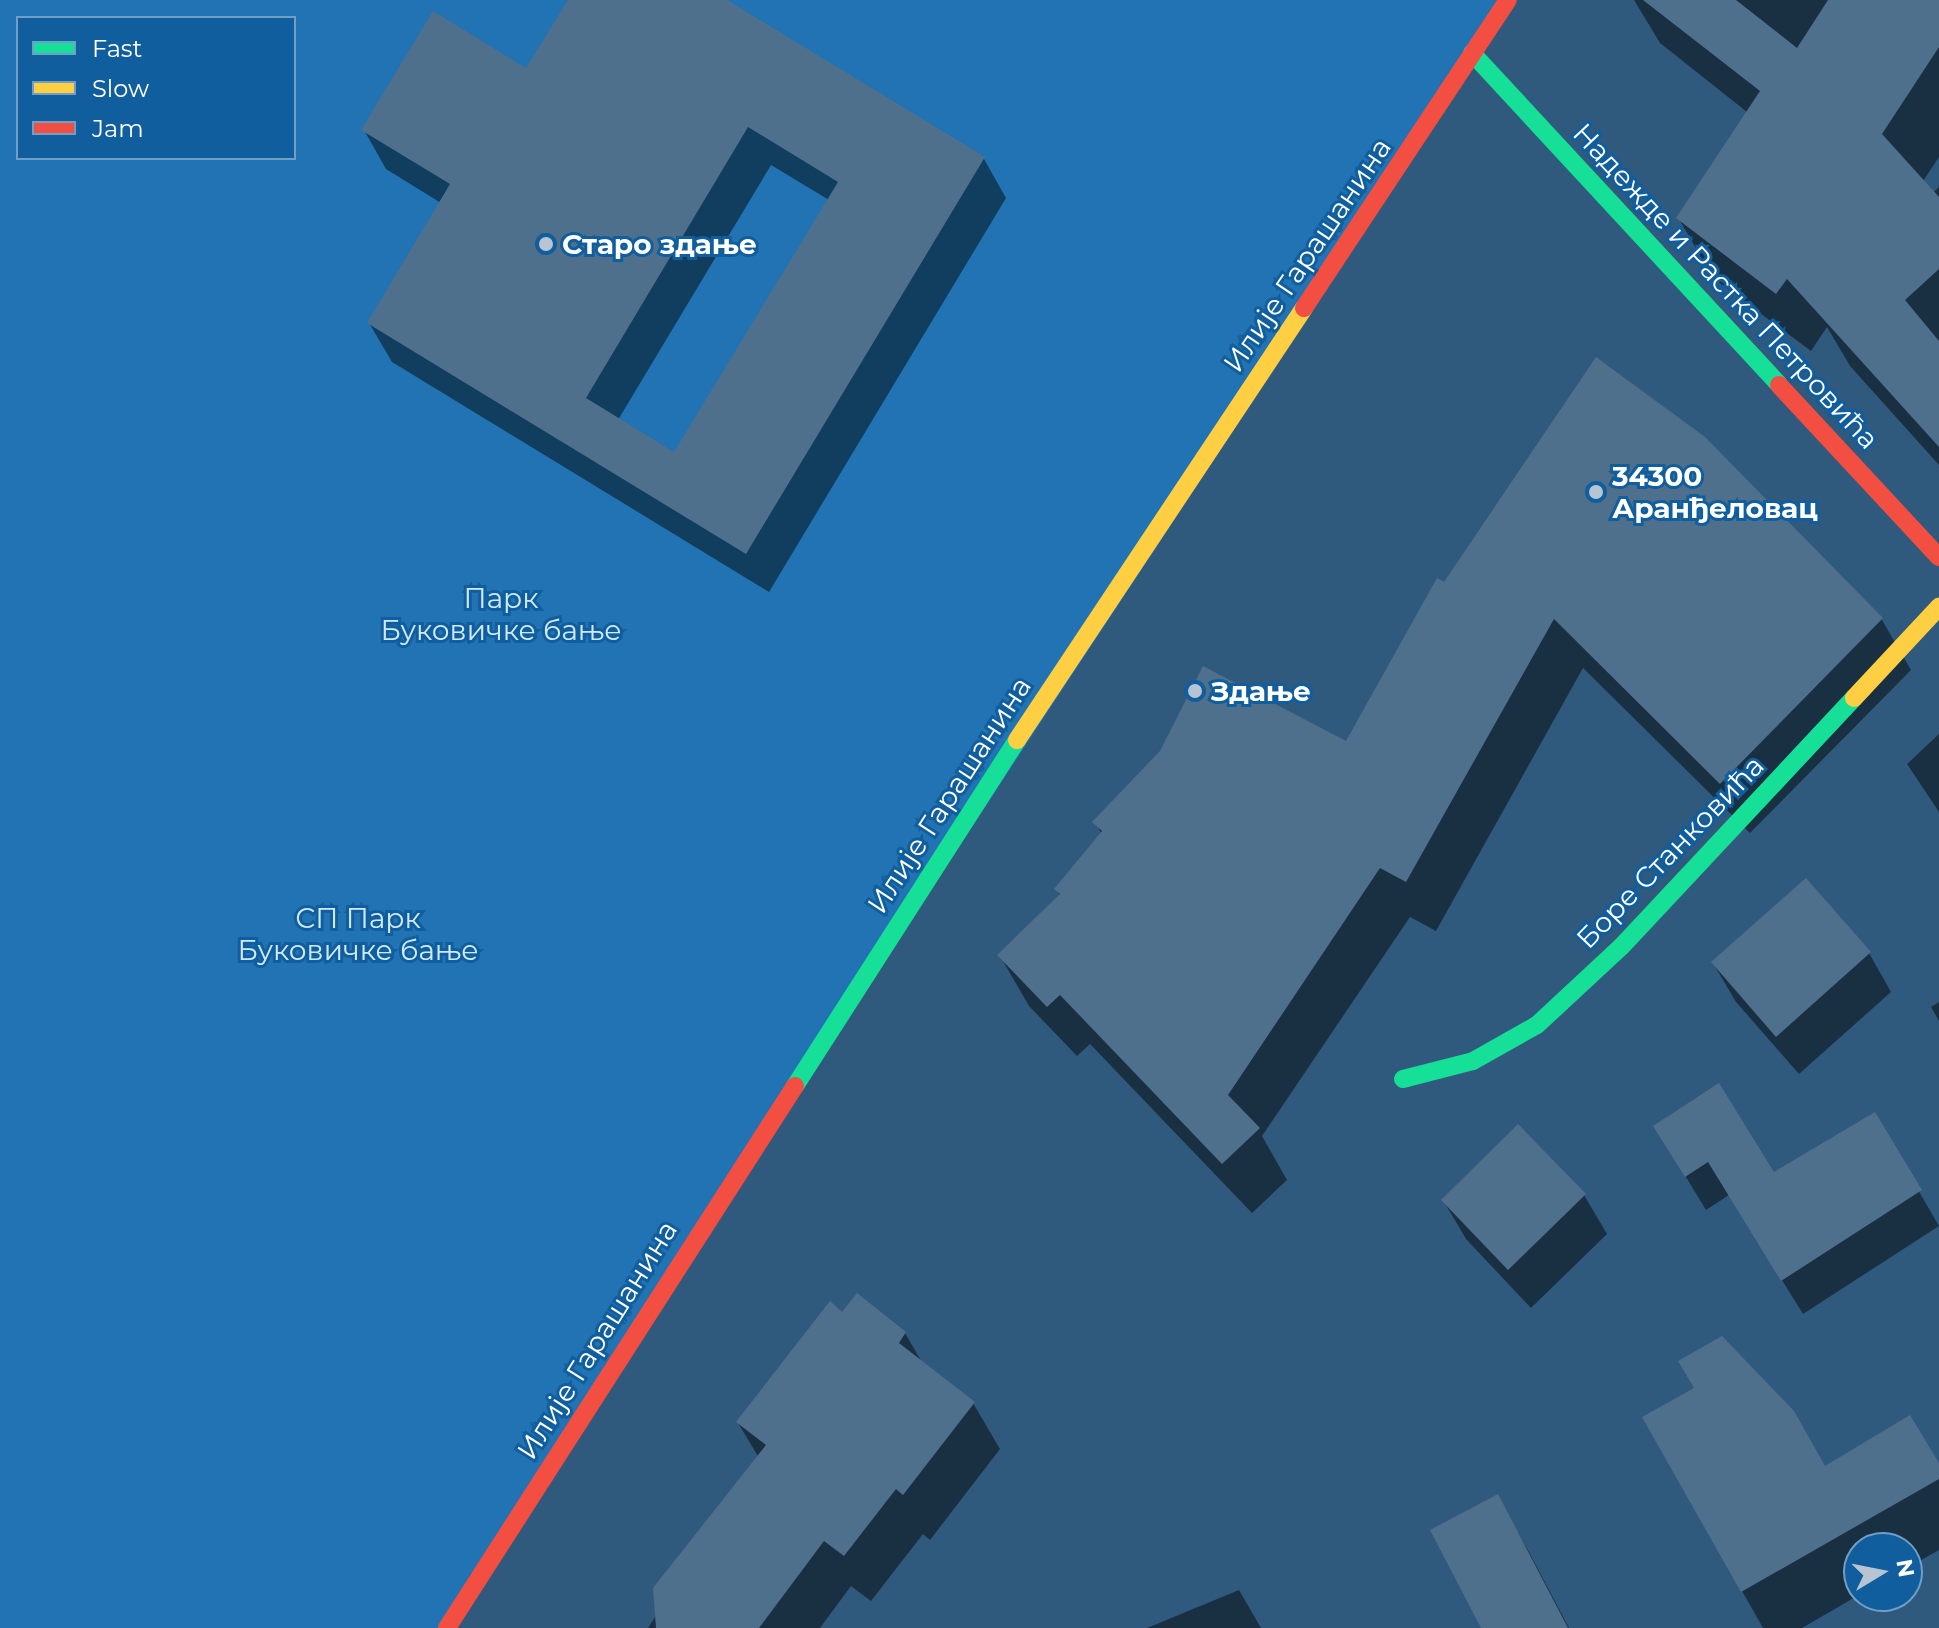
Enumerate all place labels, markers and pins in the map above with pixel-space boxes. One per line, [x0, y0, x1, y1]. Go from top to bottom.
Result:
place label: Старо здање [562, 227, 757, 261]
marker: Старо здање [537, 235, 555, 253]
place label: 34300 Аранђеловац [1612, 459, 1818, 525]
marker: 34300 Аранђеловац [1587, 483, 1605, 501]
place label: Здање [1211, 674, 1311, 708]
marker: Здање [1186, 682, 1204, 700]

